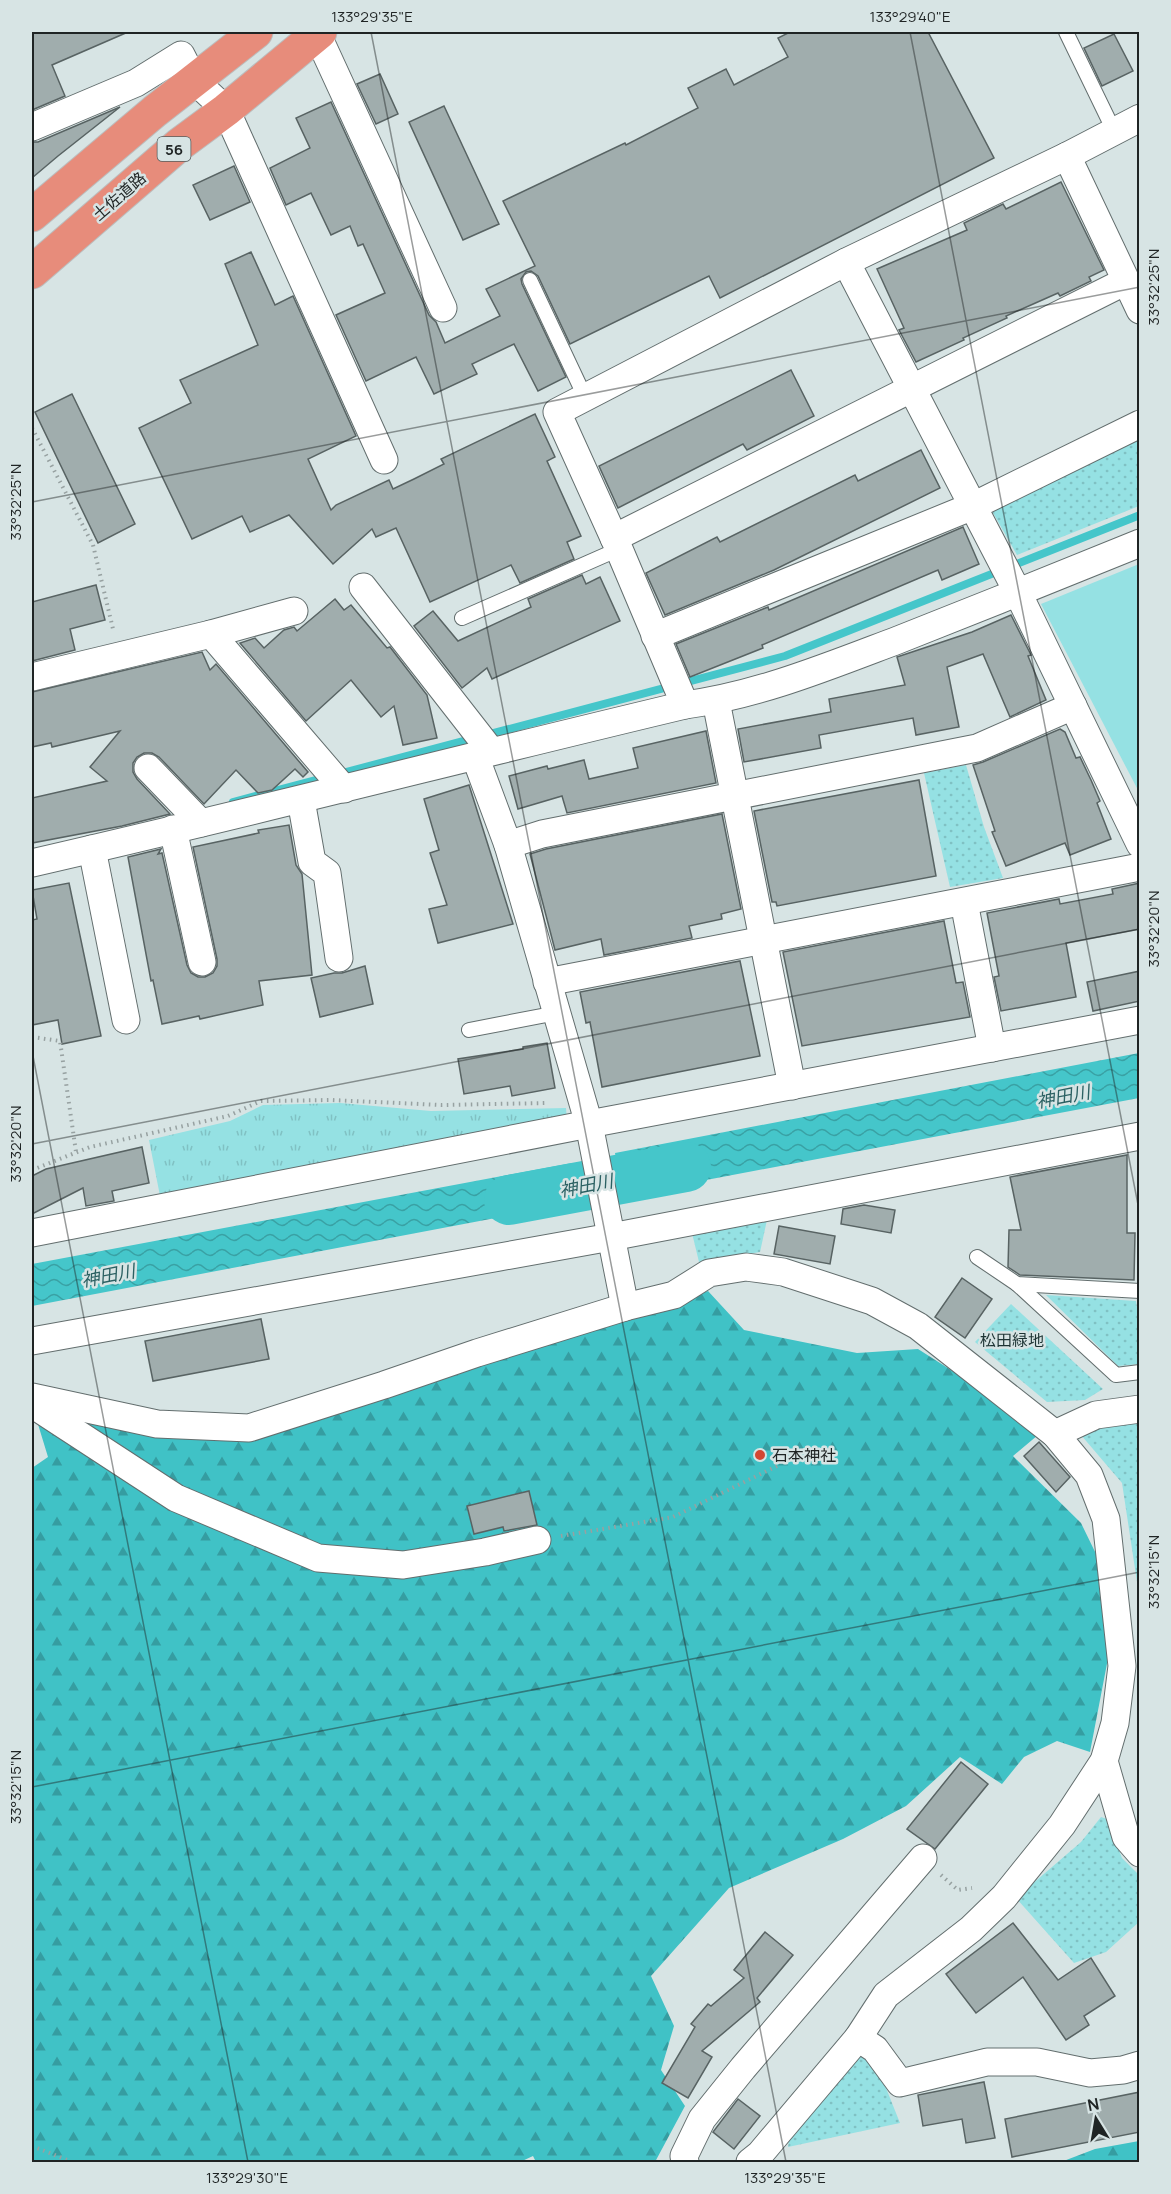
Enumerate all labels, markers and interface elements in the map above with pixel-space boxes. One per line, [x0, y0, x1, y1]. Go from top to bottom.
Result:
text: 133°29'35"E [331, 6, 413, 27]
text: 133°29'40"E [870, 6, 950, 27]
road number: 56 [158, 137, 190, 161]
street label: 土佐道路 [88, 167, 150, 225]
text: 33°32'25"N [1143, 249, 1164, 325]
text: 33°32'25"N [5, 464, 26, 540]
text: 33°32'20"N [1143, 890, 1164, 968]
water label: 神田川 [1034, 1079, 1094, 1113]
text: 33°32'20"N [5, 1105, 26, 1183]
water label: 神田川 [557, 1168, 617, 1202]
water label: 神田川 [79, 1258, 139, 1292]
park label: 松田緑地 [980, 1329, 1044, 1351]
place label: 石本神社 [772, 1444, 836, 1466]
marker: 石本神社 [753, 1448, 767, 1462]
text: 33°32'15"N [1143, 1535, 1164, 1609]
text: 33°32'15"N [5, 1750, 26, 1824]
north arrow [1066, 2089, 1126, 2149]
text: N [1085, 2092, 1101, 2116]
text: 133°29'30"E [206, 2167, 288, 2188]
text: 133°29'35"E [744, 2167, 826, 2188]

